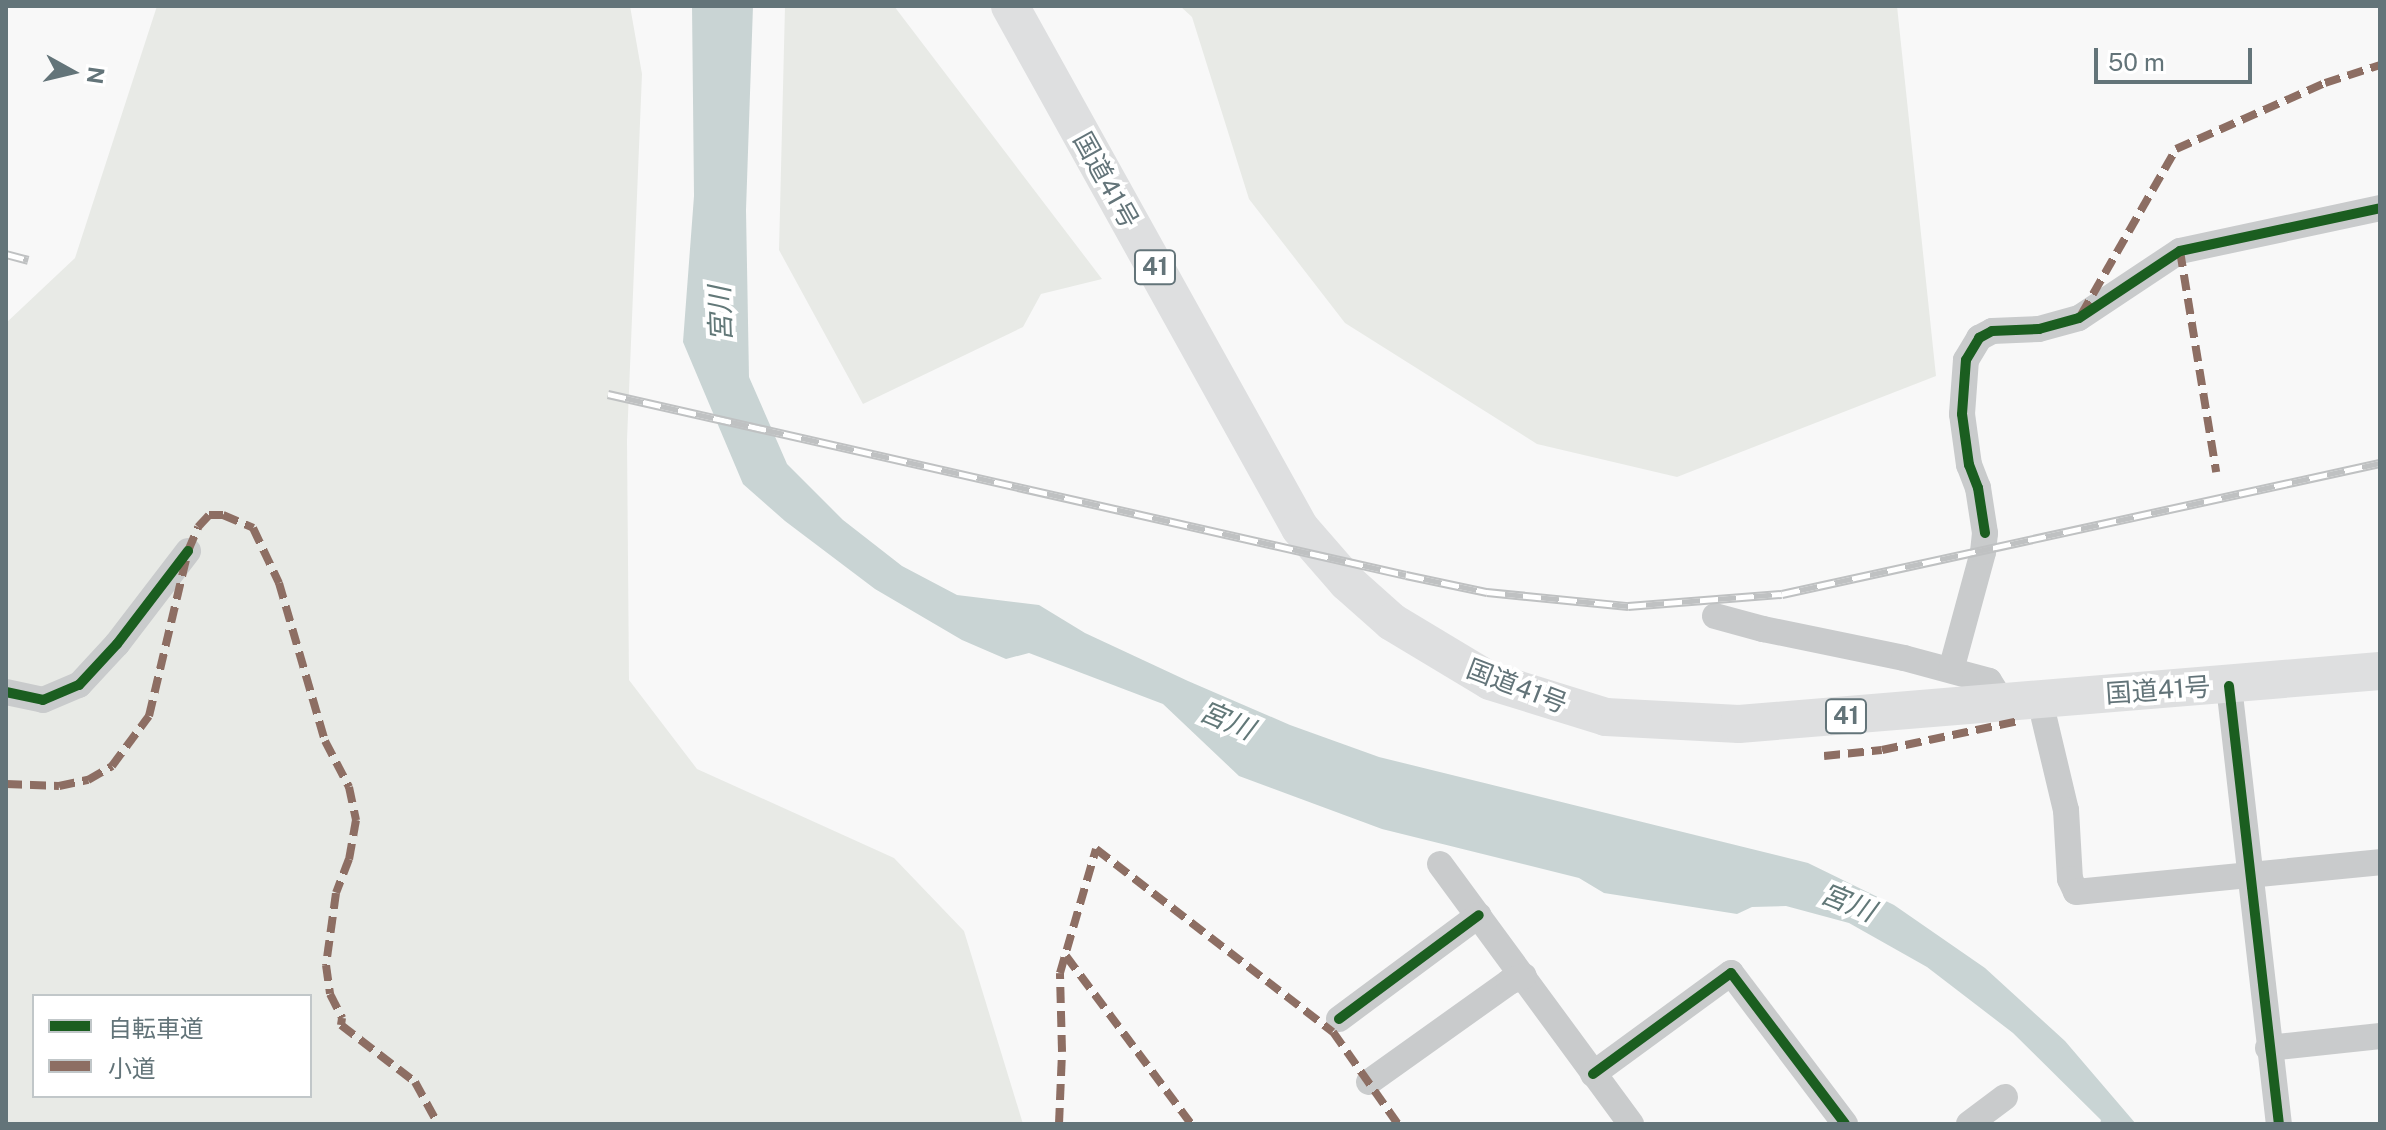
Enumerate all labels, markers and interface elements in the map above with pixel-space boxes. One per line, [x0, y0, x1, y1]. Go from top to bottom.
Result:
north arrow [32, 32, 112, 112]
scale bar [2098, 32, 2256, 82]
text: 50 m [2108, 48, 2165, 76]
text: N [82, 65, 110, 86]
street label: 国道41号 [1067, 127, 1145, 233]
road number: 41 [1133, 247, 1177, 287]
water label: 宮川 [702, 285, 738, 343]
street label: 国道41号 [1462, 653, 1572, 719]
street label: 国道41号 [2105, 671, 2211, 709]
water label: 宮川 [1195, 694, 1259, 746]
road number: 41 [1824, 696, 1868, 736]
water label: 宮川 [1816, 876, 1880, 928]
legend [32, 994, 312, 1098]
text: 自転車道 [108, 1014, 204, 1042]
text: 小道 [108, 1054, 156, 1082]

